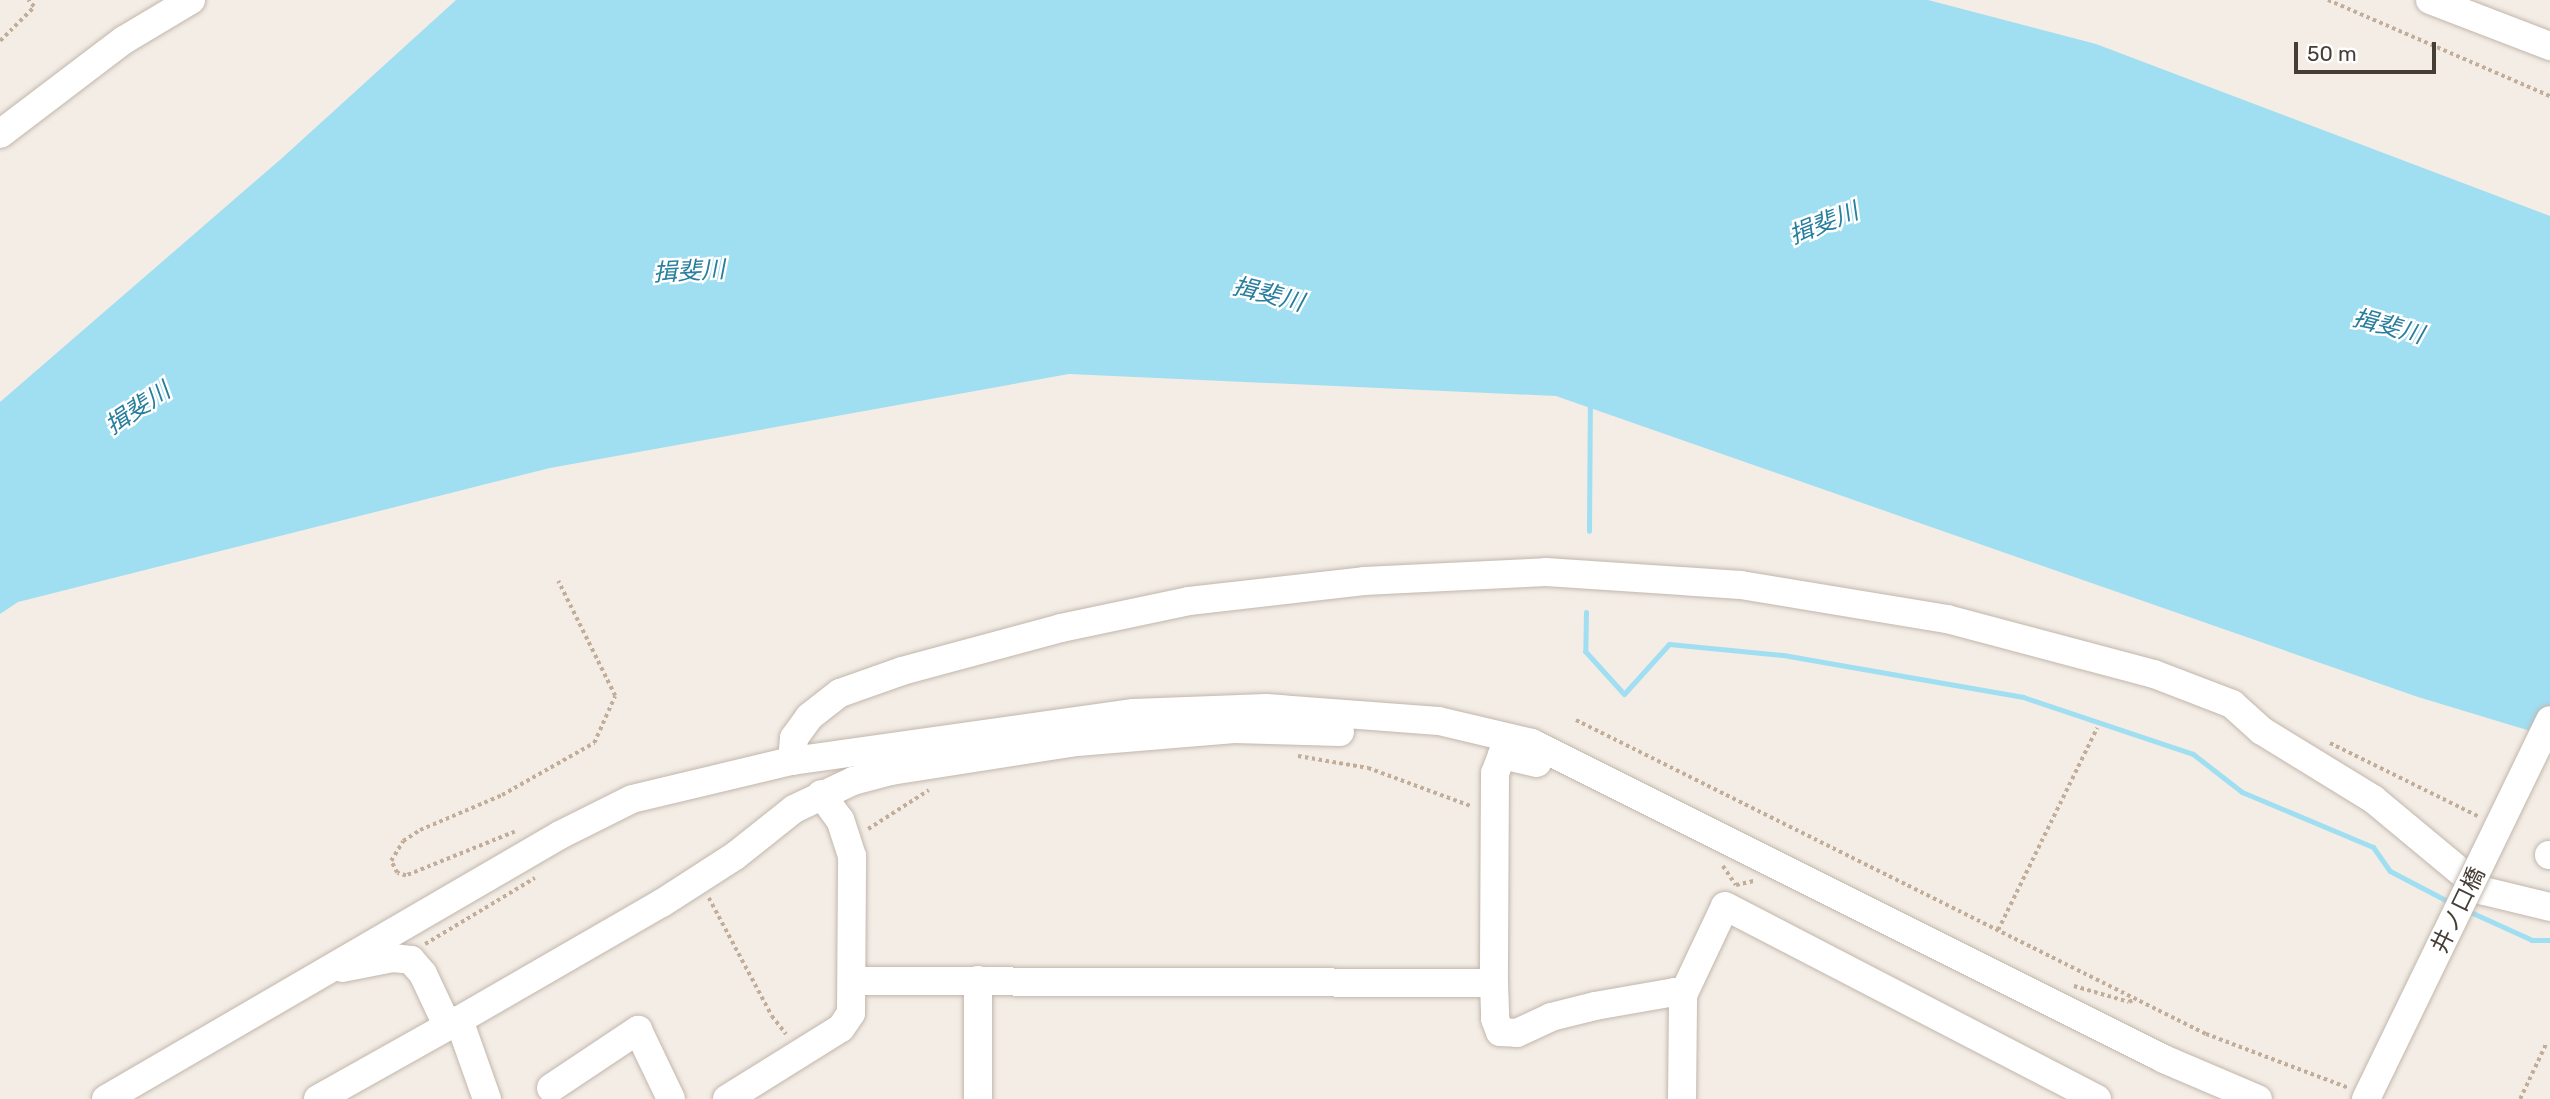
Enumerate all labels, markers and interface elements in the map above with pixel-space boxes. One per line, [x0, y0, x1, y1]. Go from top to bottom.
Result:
scale bar [2298, 28, 2440, 72]
text: 50 m [2307, 41, 2357, 66]
water label: 揖斐川 [1785, 197, 1863, 251]
water label: 揖斐川 [652, 256, 726, 288]
water label: 揖斐川 [1230, 272, 1306, 318]
water label: 揖斐川 [2349, 304, 2427, 350]
water label: 揖斐川 [100, 377, 176, 441]
street label: 井ノ口橋 [2425, 863, 2491, 957]

